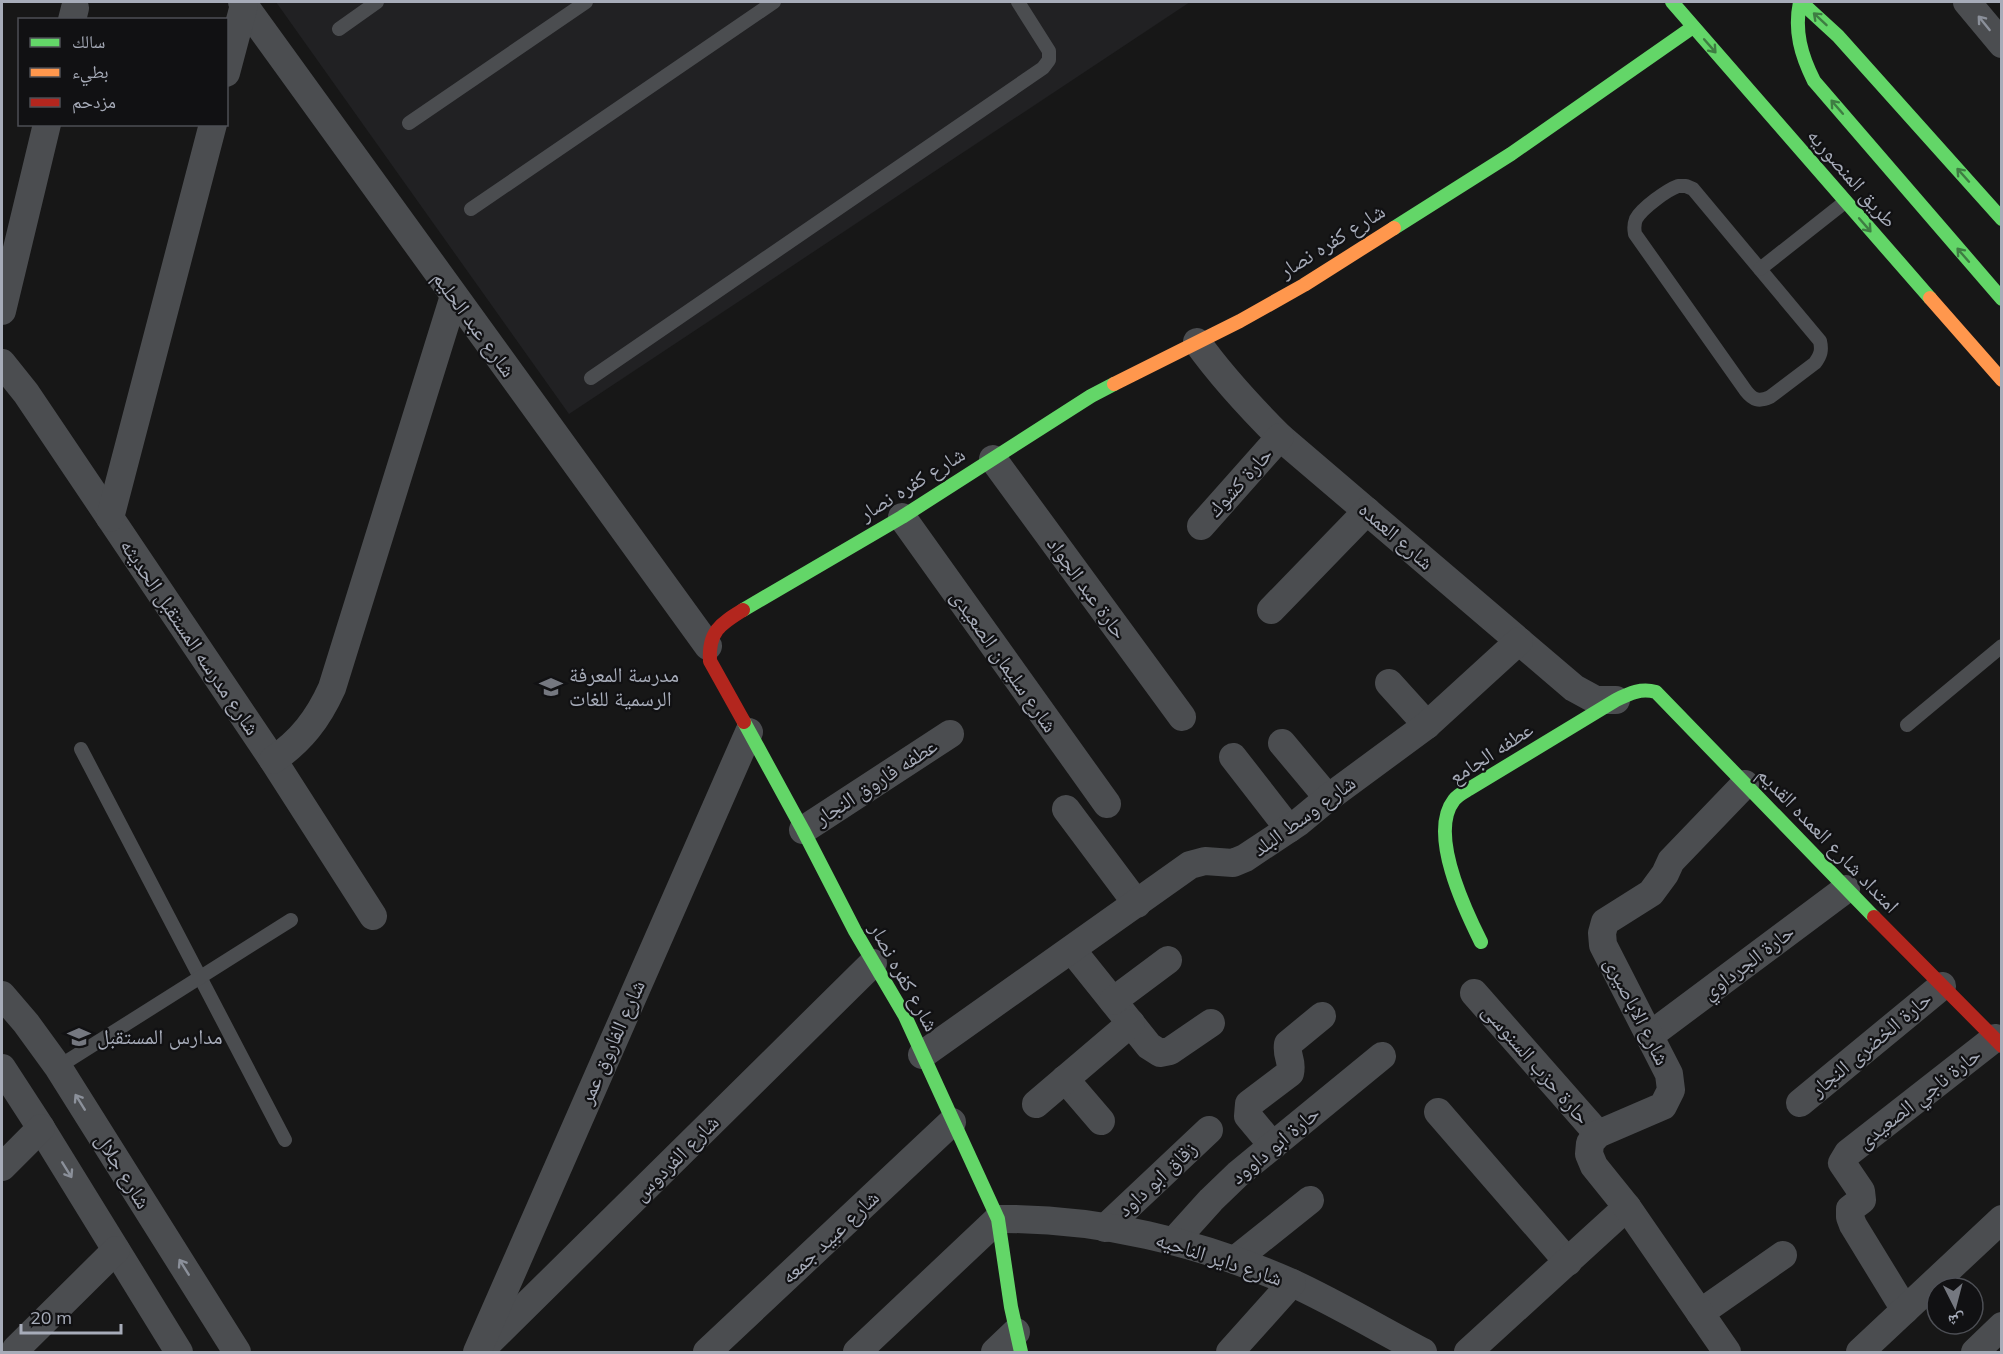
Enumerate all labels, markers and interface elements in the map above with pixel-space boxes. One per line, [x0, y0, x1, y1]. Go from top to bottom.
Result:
one-way arrow [1813, 12, 1828, 26]
one-way arrow [1977, 16, 1991, 31]
legend [18, 18, 228, 126]
text: سالك [72, 30, 105, 53]
one-way arrow [1703, 38, 1717, 53]
text: بطيء [72, 60, 109, 87]
text: مزدحم [72, 90, 116, 114]
one-way arrow [1830, 100, 1844, 115]
street label: طريق المنصوريه [1802, 122, 1903, 233]
one-way arrow [1956, 168, 1970, 183]
street label: شارع كفره نصار [1273, 197, 1390, 284]
one-way arrow [1858, 217, 1872, 232]
one-way arrow [1957, 247, 1970, 263]
street label: شارع عبد الحليم [426, 265, 522, 383]
street label: شارع كفره نصار [853, 440, 970, 527]
street label: حارة كشوك [1201, 441, 1277, 522]
street label: شارع العمده [1353, 496, 1439, 576]
street label: حارة عبد الجواد [1042, 531, 1134, 644]
street label: شارع مدرسه المستقبل الحديثه [115, 533, 266, 740]
street label: شارع سليمان الصعيدى [945, 584, 1064, 738]
place label: مدرسة المعرفة الرسمية للغات [569, 661, 679, 711]
school or university icon: مدرسة المعرفة الرسمية للغات [538, 674, 564, 700]
street label: عطفه الجامع [1443, 715, 1538, 790]
street label: عطفه فاروق النجار [808, 732, 943, 832]
street label: امتداد شارع العمده القديم [1751, 761, 1905, 919]
street label: شارع وسط البلد [1247, 769, 1361, 862]
street label: شارع كفره نصار [863, 917, 945, 1036]
street label: حارة الجرداوي [1696, 918, 1801, 1008]
street label: شارع الاباصيرى [1599, 952, 1676, 1069]
street label: شارع الفاروق عمر [572, 976, 651, 1109]
street label: حارة الخضرى النجار [1804, 985, 1936, 1102]
street label: حارة حزب السنوسى [1476, 997, 1596, 1130]
place label: مدارس المستقبل [97, 1023, 223, 1050]
school or university icon: مدارس المستقبل [66, 1024, 92, 1050]
street label: حارة ناجي الصعيدى [1851, 1041, 1988, 1157]
one-way arrow [74, 1094, 86, 1111]
street label: حارة ابو داوود [1224, 1099, 1324, 1189]
street label: شارع الفردوس [627, 1109, 725, 1207]
street label: شارع جلال [90, 1128, 157, 1214]
street label: زقاق ابو داود [1111, 1135, 1202, 1222]
one-way arrow [61, 1161, 73, 1178]
street label: شارع عبيد جمعه [775, 1184, 885, 1289]
street label: شارع داير الناحيه [1152, 1225, 1286, 1292]
one-way arrow [177, 1259, 189, 1276]
north arrow [1925, 1276, 1985, 1336]
scale bar [21, 1297, 122, 1335]
text: 20 m [30, 1306, 72, 1329]
text: ش [1947, 1310, 1966, 1332]

